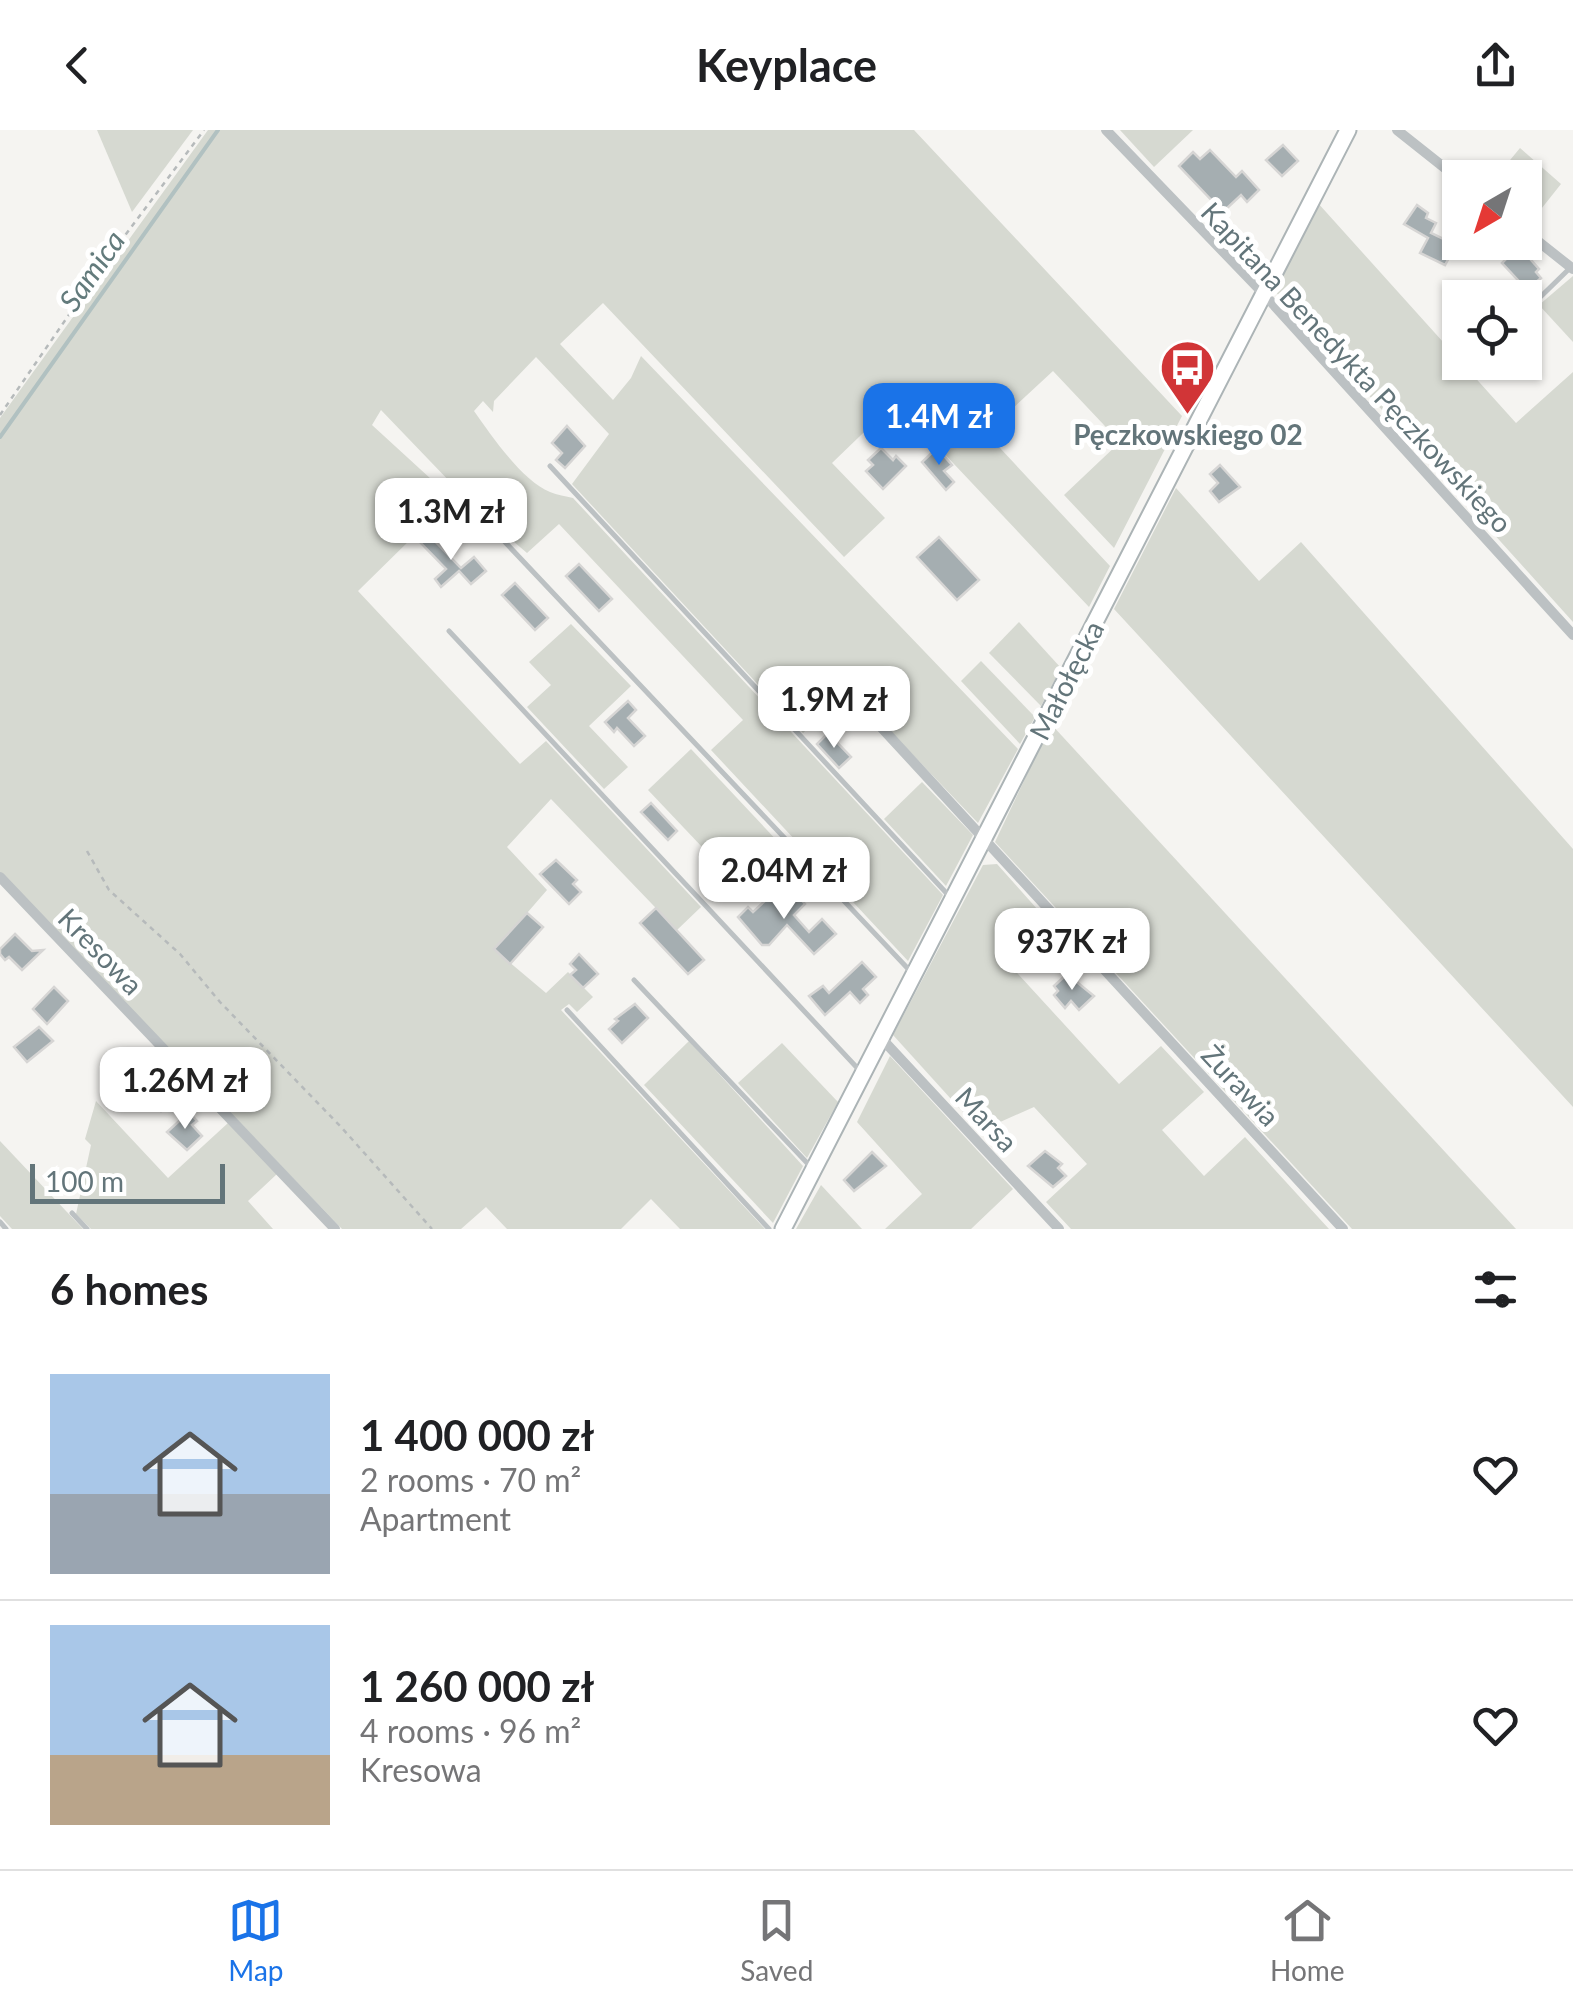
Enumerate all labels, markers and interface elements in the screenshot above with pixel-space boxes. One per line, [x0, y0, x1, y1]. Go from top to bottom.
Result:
icon: back [50, 38, 105, 93]
text: Keyplace [696, 38, 877, 92]
icon: share [1468, 38, 1523, 93]
north arrow [1442, 160, 1542, 260]
map controls [1442, 160, 1542, 380]
street label: Kapitana Benedykta Pęczkowskiego [1195, 195, 1519, 539]
water label: Samica [51, 223, 131, 317]
button: locate [1442, 280, 1542, 380]
bus stop icon: Pęczkowskiego 02 [1158, 338, 1218, 417]
pin: 1.4M zł [847, 383, 1031, 468]
text: 1.4M zł [885, 396, 993, 435]
place label: Pęczkowskiego 02 [1073, 417, 1303, 451]
pin: 1.3M zł [359, 478, 543, 563]
text: 1.3M zł [397, 491, 505, 530]
street label: Małołęcka [1022, 615, 1110, 745]
pin: 1.9M zł [742, 666, 926, 751]
text: 1.9M zł [780, 679, 888, 718]
pin: 2.04M zł [681, 837, 887, 922]
text: 2.04M zł [721, 850, 847, 889]
street label: Kresowa [52, 901, 150, 1001]
pin: 937K zł [980, 908, 1164, 993]
text: 937K zł [1017, 921, 1127, 960]
street label: Żurawia [1195, 1037, 1287, 1133]
pin: 1.26M zł [82, 1047, 288, 1132]
text: 1.26M zł [122, 1060, 248, 1099]
street label: Marsa [949, 1080, 1025, 1158]
scale bar [30, 1159, 225, 1204]
text: 100 m [45, 1164, 124, 1198]
icon: filters [1468, 1262, 1523, 1317]
text: 6 homes [50, 1264, 208, 1314]
text: 1 400 000 zł [360, 1410, 594, 1460]
icon: home [130, 1414, 250, 1534]
icon: heart [1468, 1447, 1523, 1502]
text: 2 rooms · 70 m² [360, 1460, 581, 1499]
text: Apartment [360, 1499, 511, 1538]
text: 1 260 000 zł [360, 1661, 594, 1711]
icon: home [130, 1665, 250, 1785]
icon: heart [1468, 1698, 1523, 1753]
text: 4 rooms · 96 m² [360, 1711, 581, 1750]
text: Kresowa [360, 1750, 482, 1789]
tab: Map [228, 1893, 284, 1987]
tab: Saved [740, 1893, 813, 1987]
tab: Home [1270, 1893, 1345, 1987]

